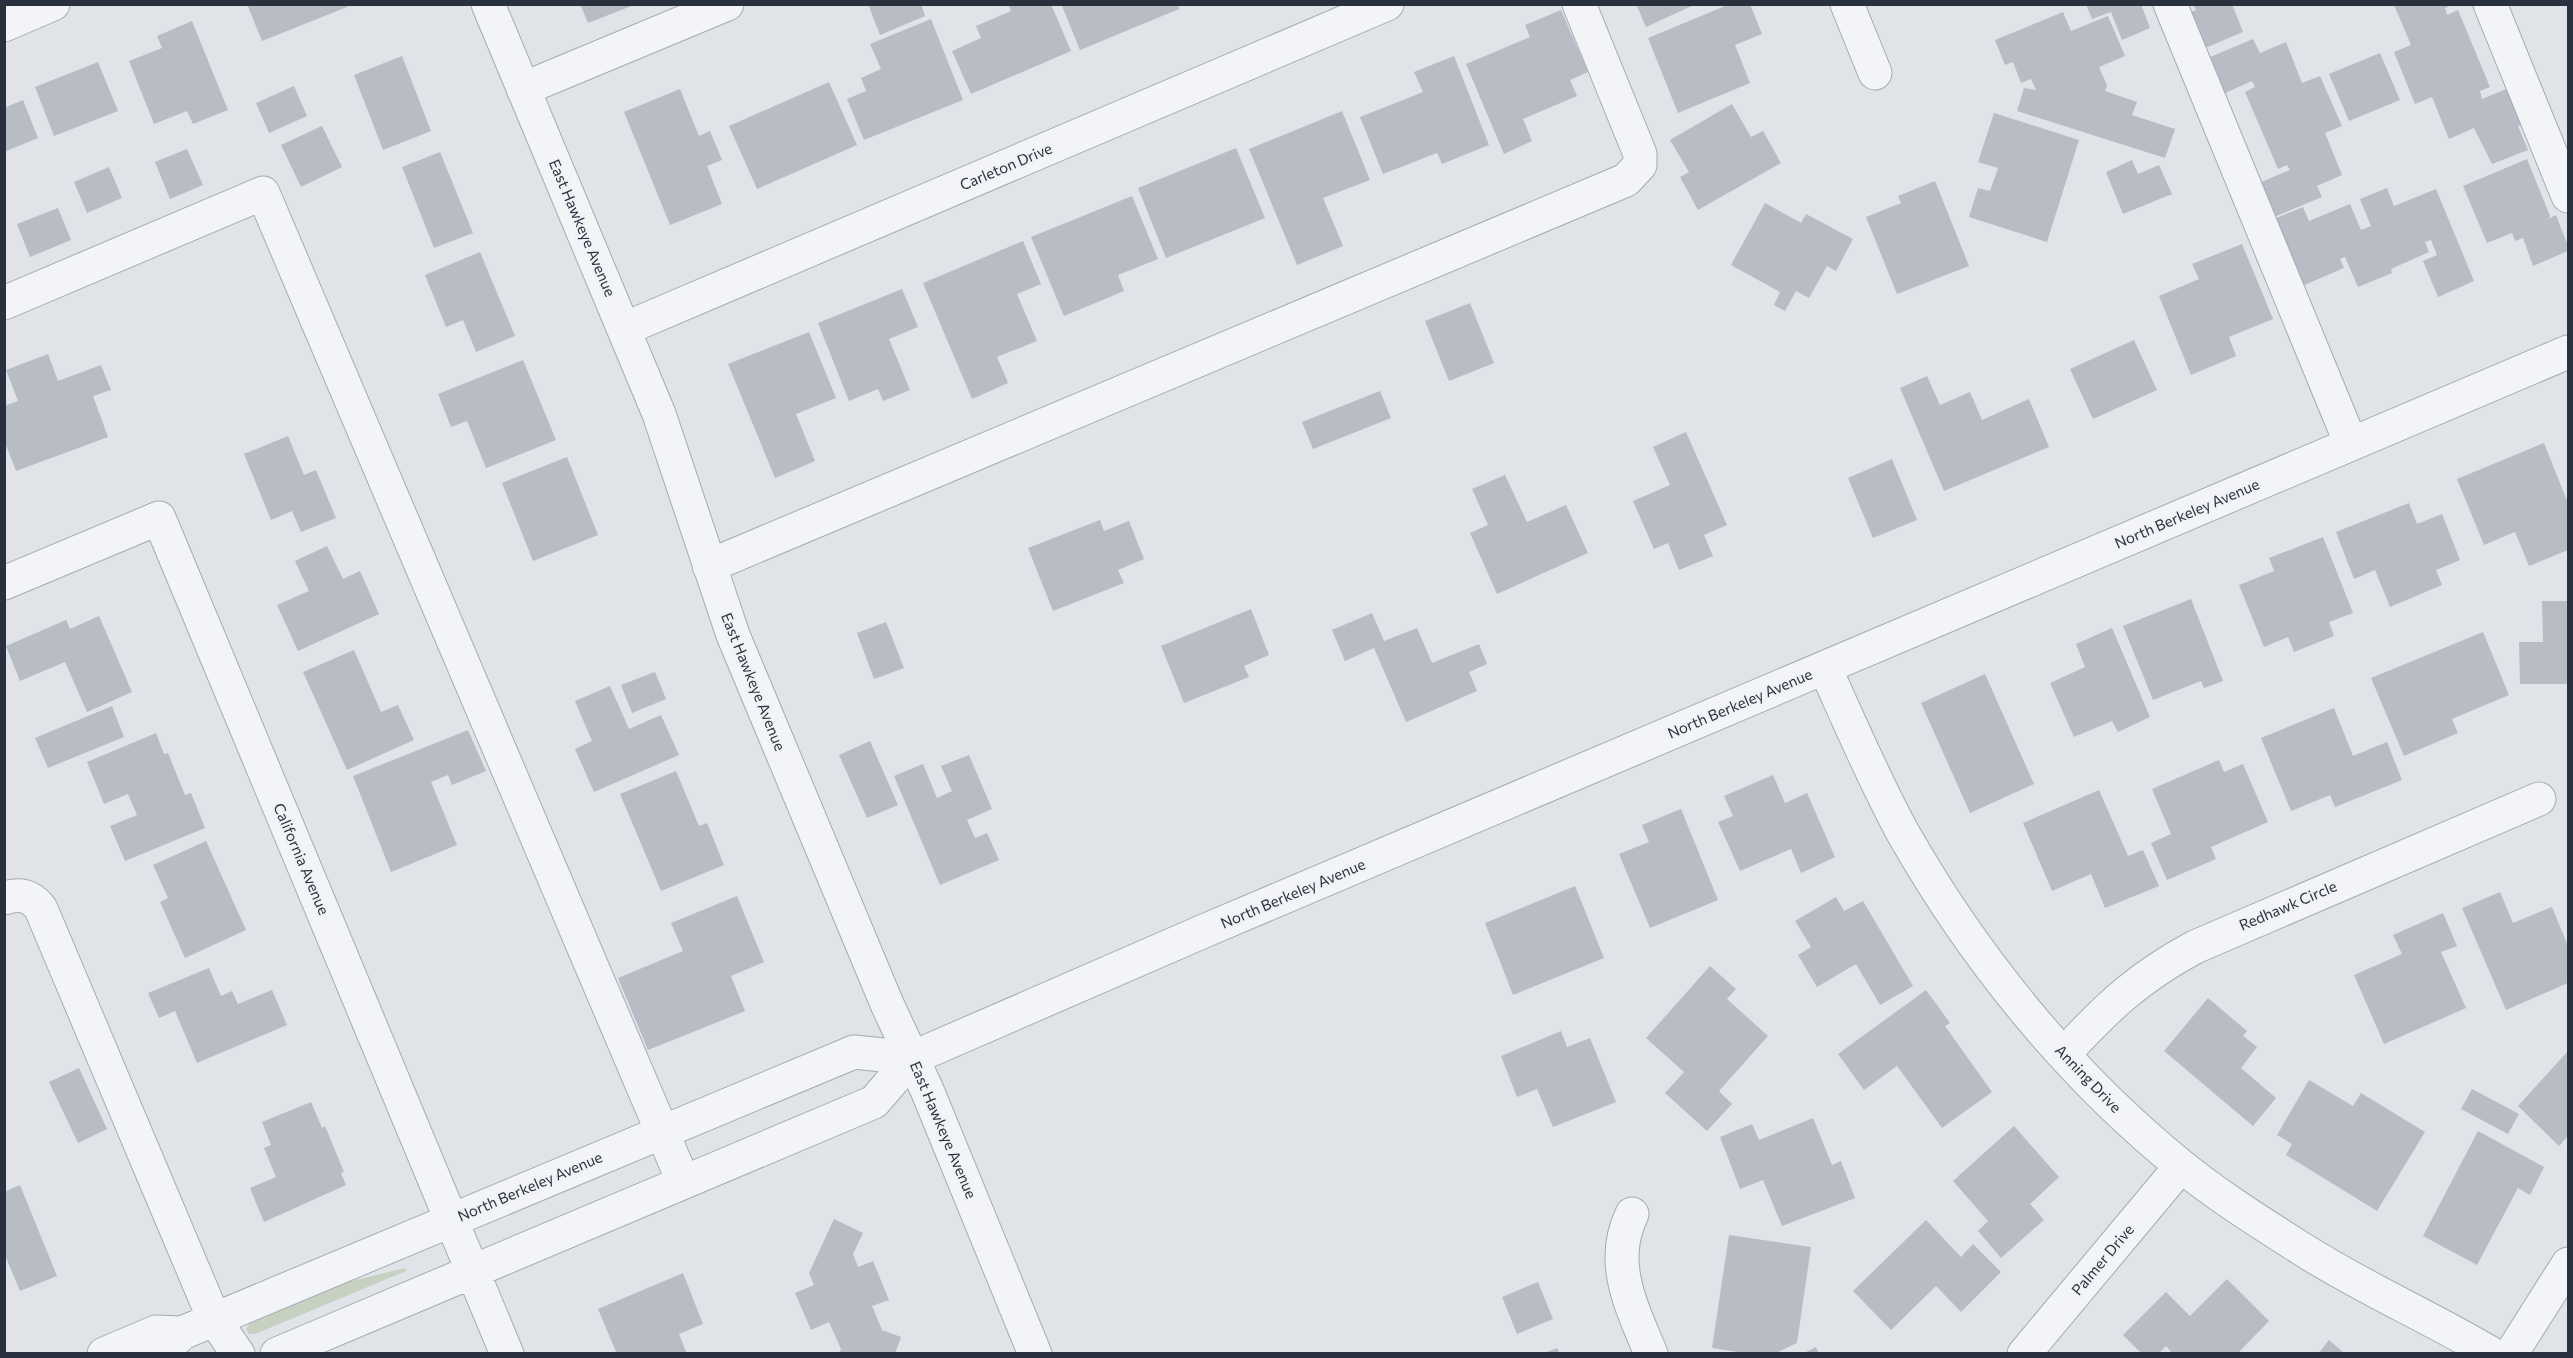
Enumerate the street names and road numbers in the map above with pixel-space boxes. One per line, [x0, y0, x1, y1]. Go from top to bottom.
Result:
street label: Carleton Drive [957, 139, 1055, 194]
street label: East Hawkeye Avenue [546, 156, 620, 299]
street label: North Berkeley Avenue [2112, 474, 2262, 552]
street label: East Hawkeye Avenue [718, 610, 790, 753]
street label: North Berkeley Avenue [1665, 664, 1815, 742]
street label: California Avenue [270, 800, 334, 917]
street label: North Berkeley Avenue [1218, 854, 1368, 932]
street label: Redhawk Circle [2236, 876, 2339, 934]
street label: Anning Drive [2052, 1041, 2126, 1116]
street label: East Hawkeye Avenue [907, 1058, 981, 1201]
street label: North Berkeley Avenue [455, 1147, 605, 1225]
street label: Palmer Drive [2067, 1220, 2137, 1299]

